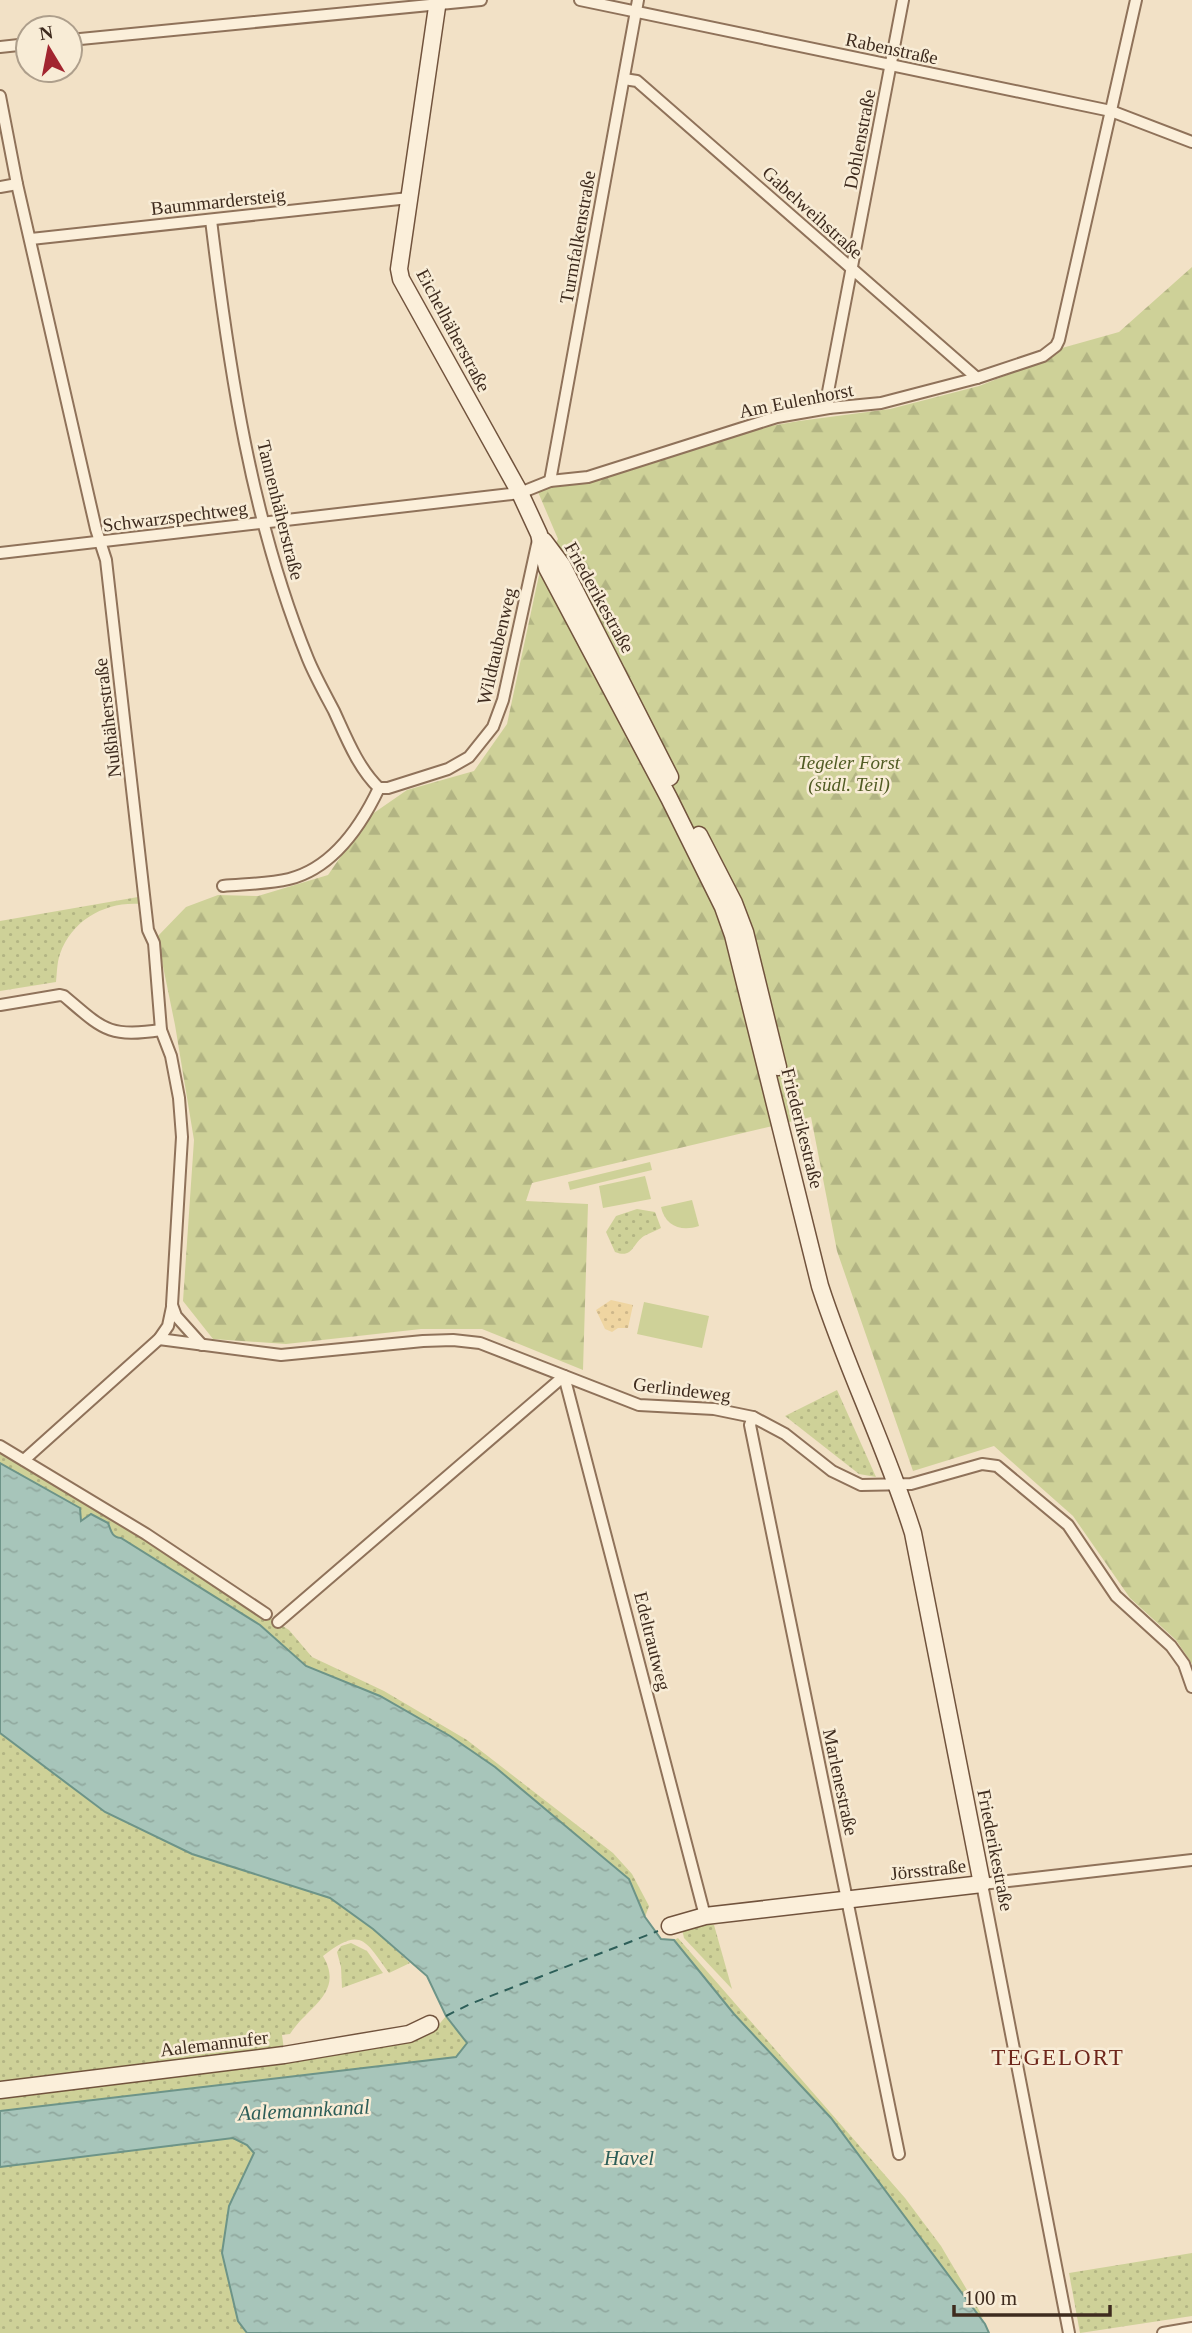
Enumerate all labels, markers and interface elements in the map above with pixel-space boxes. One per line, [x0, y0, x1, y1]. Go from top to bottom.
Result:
north arrow [14, 14, 84, 84]
text: N [38, 21, 55, 44]
street label: Rabenstraße [844, 28, 940, 69]
street label: Dohlenstraße [840, 87, 879, 191]
street label: Gabelweihstraße [758, 162, 867, 263]
street label: Turmfalkenstraße [555, 169, 600, 305]
street label: Baummardersteig [150, 184, 287, 219]
street label: Eichelhäherstraße [412, 265, 495, 395]
street label: Am Eulenhorst [737, 379, 856, 422]
street label: Tannenhäherstraße [253, 438, 308, 582]
street label: Schwarzspechtweg [102, 497, 249, 536]
street label: Friederikestraße [560, 538, 639, 656]
street label: Wildtaubenweg [473, 585, 520, 707]
street label: Nußhäherstraße [90, 657, 125, 779]
park label: Tegeler Forst (südl. Teil) [798, 752, 901, 796]
street label: Friederikestraße [777, 1066, 828, 1191]
street label: Gerlindeweg [632, 1373, 732, 1406]
street label: Edeltrautweg [630, 1589, 675, 1693]
street label: Marlenestraße [819, 1727, 862, 1837]
street label: Friederikestraße [973, 1787, 1018, 1913]
street label: Jörsstraße [889, 1855, 967, 1884]
street label: Aalemannufer [159, 2026, 270, 2061]
district label: TEGELORT [991, 2045, 1125, 2070]
water label: Aalemannkanal [236, 2095, 371, 2126]
water label: Havel [603, 2146, 654, 2170]
scale bar [954, 2274, 1110, 2318]
text: 100 m [964, 2286, 1017, 2310]

